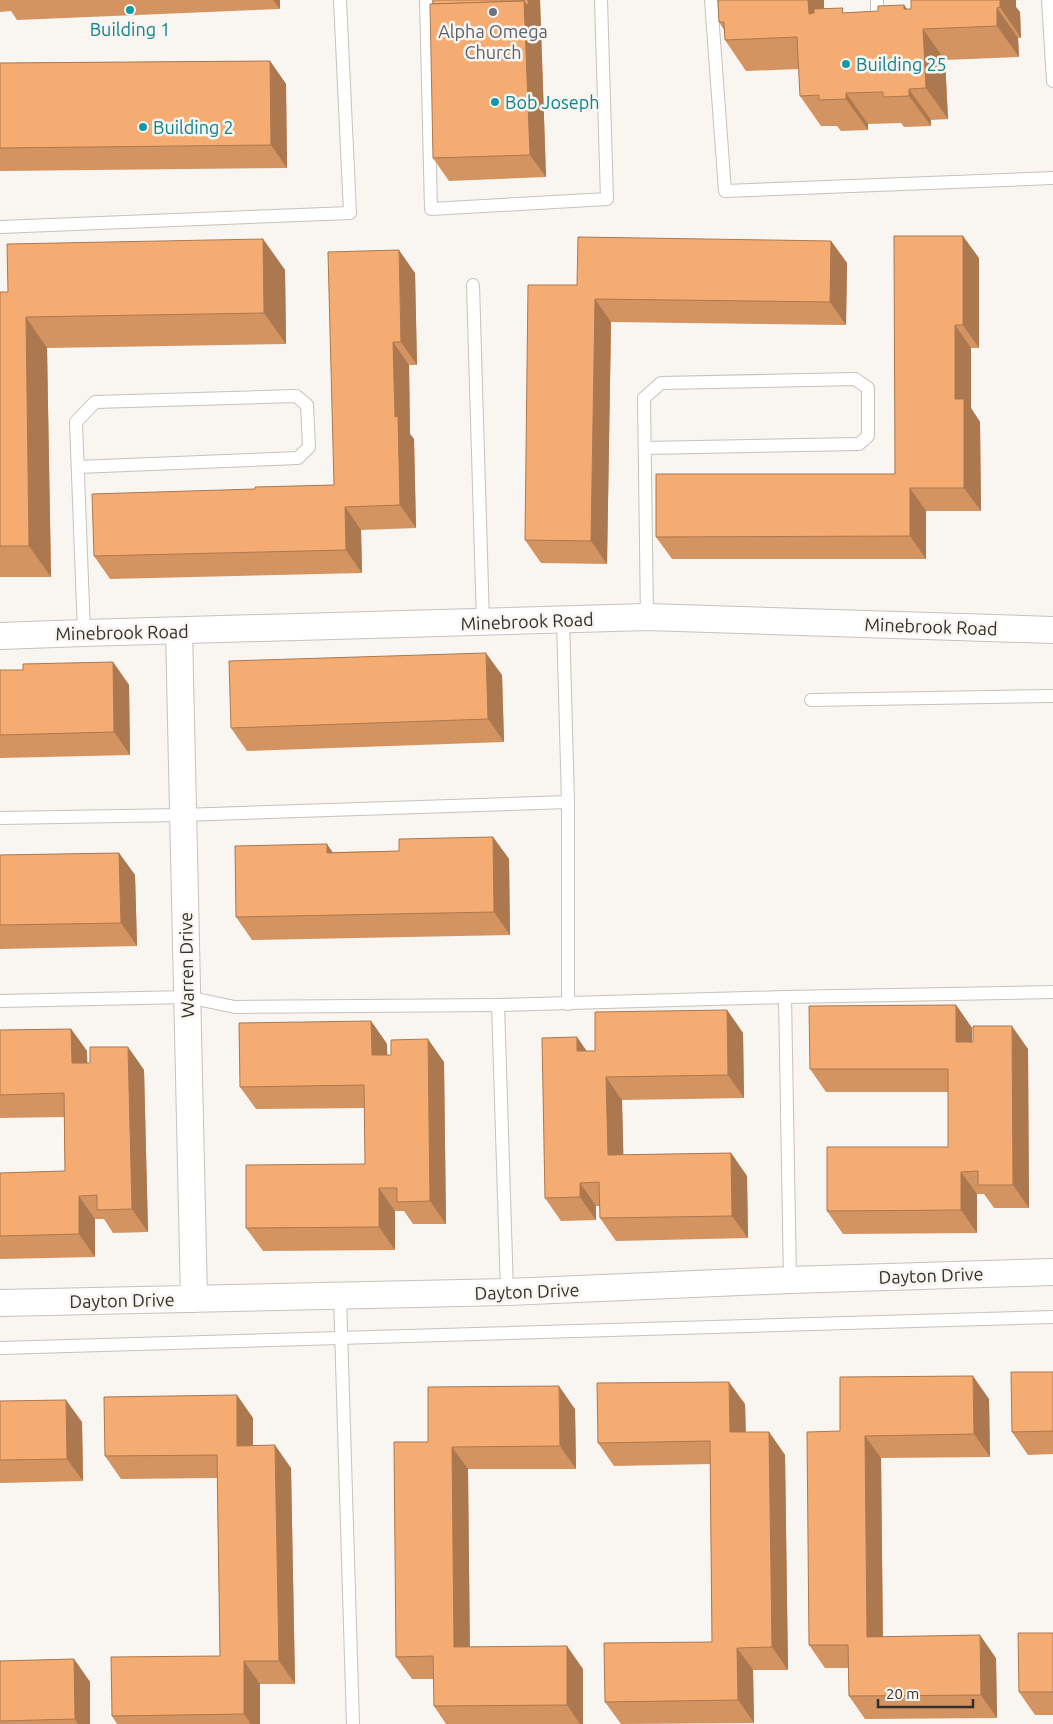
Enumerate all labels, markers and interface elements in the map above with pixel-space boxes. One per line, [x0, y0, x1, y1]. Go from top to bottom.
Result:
marker: Building 1 [124, 4, 136, 16]
marker: Alpha Omega Church [487, 6, 499, 18]
place label: Building 1 [90, 19, 170, 39]
place label: Alpha Omega Church [438, 21, 548, 62]
place label: Building 25 [856, 54, 947, 74]
marker: Building 25 [840, 58, 852, 70]
place label: Bob Joseph [505, 92, 600, 112]
marker: Bob Joseph [489, 96, 501, 108]
place label: Building 2 [153, 117, 234, 137]
marker: Building 2 [137, 121, 149, 133]
street label: Minebrook Road [460, 609, 594, 633]
street label: Minebrook Road [864, 614, 998, 638]
street label: Minebrook Road [55, 621, 189, 643]
street label: Warren Drive [175, 912, 197, 1018]
street label: Dayton Drive [878, 1263, 984, 1287]
street label: Dayton Drive [474, 1279, 580, 1303]
street label: Dayton Drive [69, 1289, 175, 1311]
scale bar [878, 1676, 973, 1708]
text: 20 m [886, 1685, 919, 1702]

